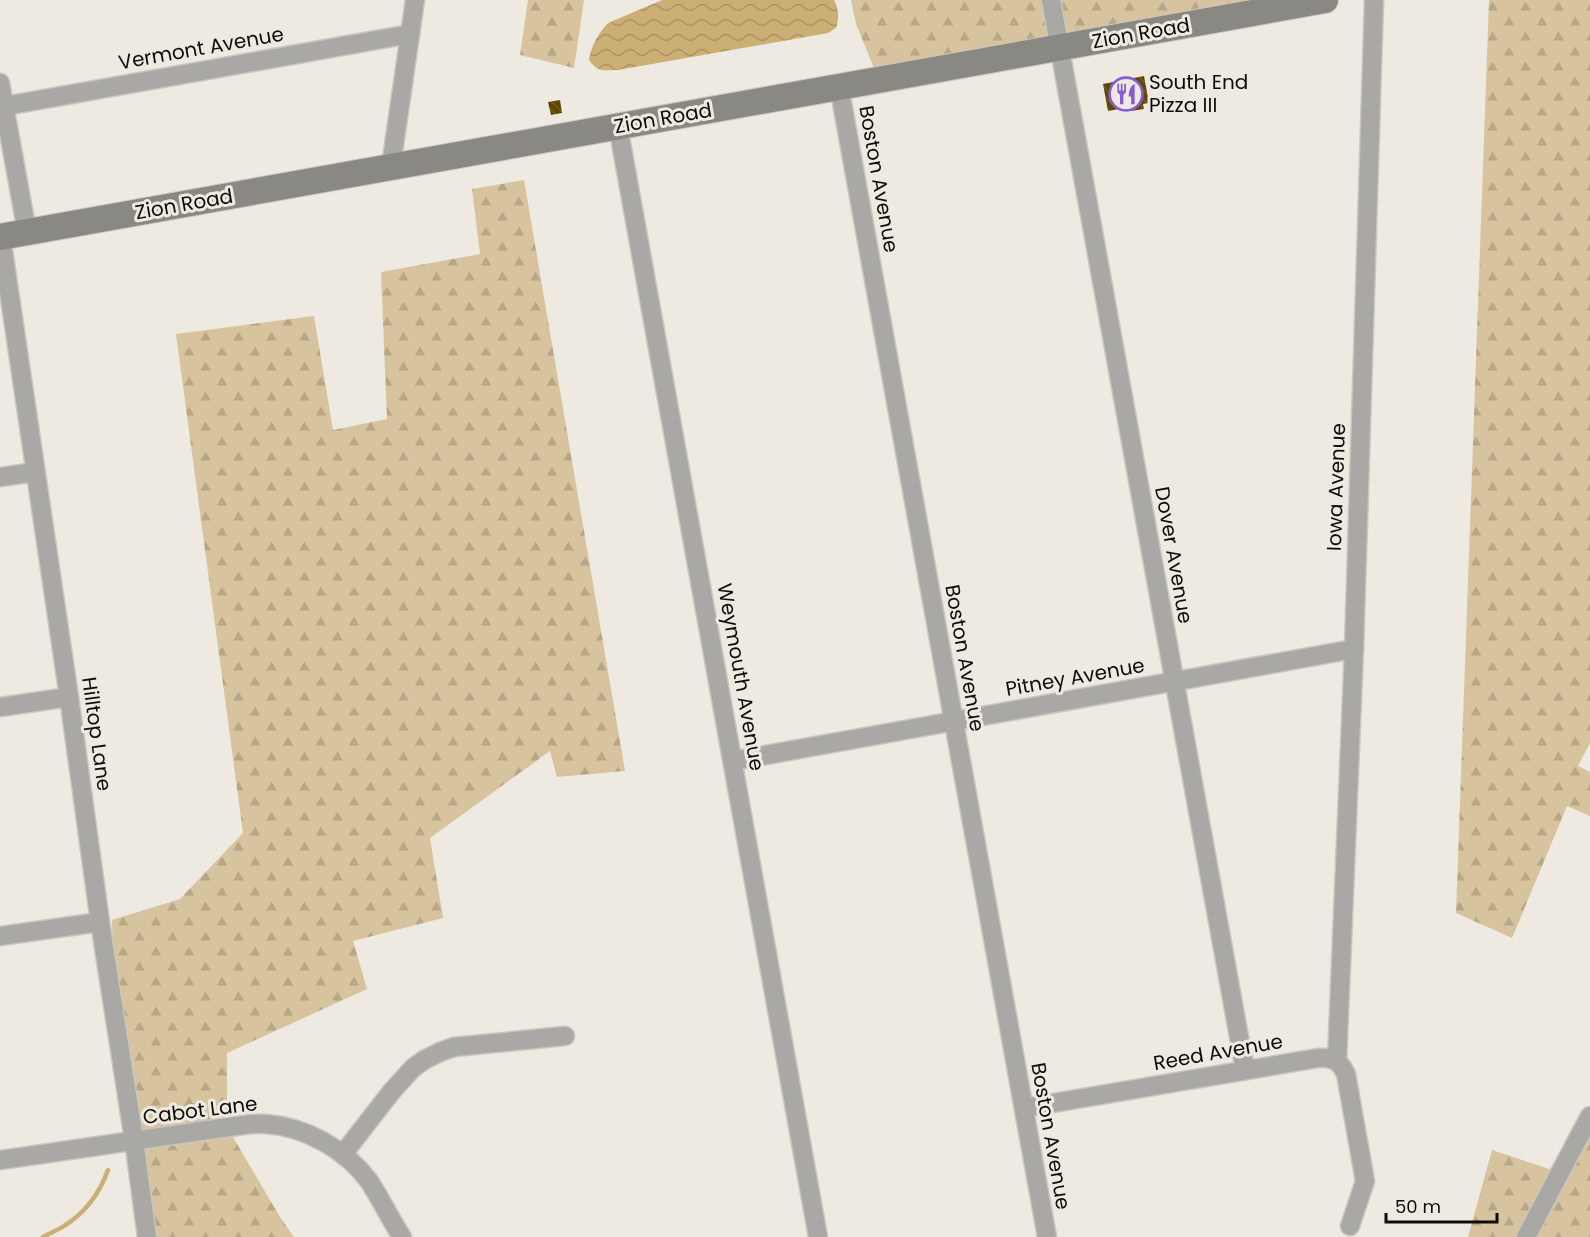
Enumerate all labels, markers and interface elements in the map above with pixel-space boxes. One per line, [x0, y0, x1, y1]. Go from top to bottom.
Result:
street label: Zion Road [1090, 11, 1192, 55]
street label: Vermont Avenue [116, 20, 286, 76]
place label: South End Pizza III [1149, 68, 1248, 119]
restaurant icon: South End Pizza III [1108, 76, 1144, 112]
street label: Zion Road [612, 96, 714, 140]
street label: Boston Avenue [852, 103, 906, 255]
street label: Zion Road [133, 182, 235, 226]
street label: Iowa Avenue [1320, 423, 1352, 551]
street label: Dover Avenue [1148, 484, 1200, 626]
street label: Weymouth Avenue [711, 581, 771, 773]
street label: Boston Avenue [938, 582, 992, 734]
street label: Pitney Avenue [1003, 651, 1147, 703]
street label: Hilltop Lane [75, 675, 119, 793]
street label: Reed Avenue [1151, 1027, 1285, 1077]
street label: Boston Avenue [1024, 1060, 1078, 1212]
street label: Cabot Lane [141, 1089, 259, 1131]
scale bar [1386, 1186, 1497, 1224]
text: 50 m [1395, 1194, 1441, 1219]

